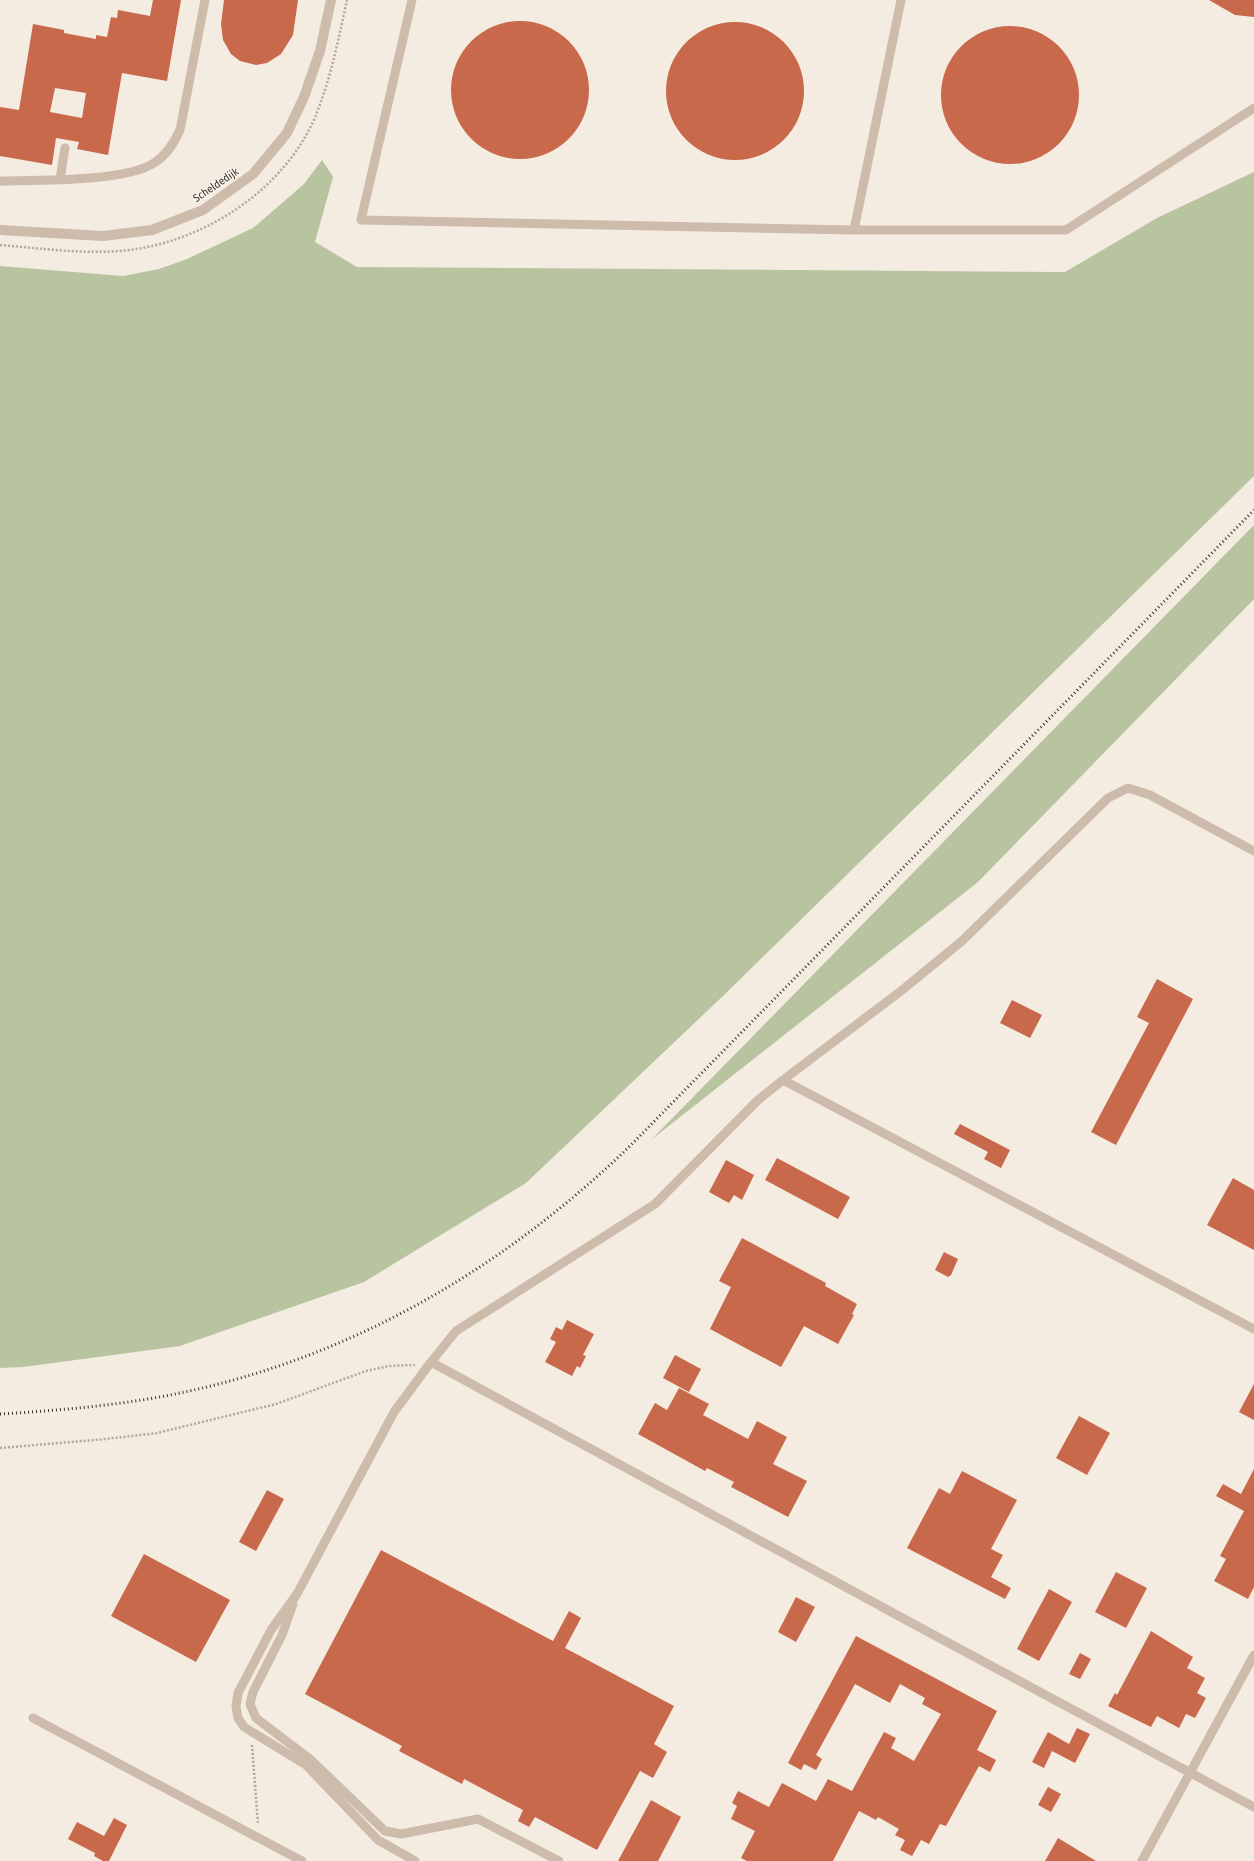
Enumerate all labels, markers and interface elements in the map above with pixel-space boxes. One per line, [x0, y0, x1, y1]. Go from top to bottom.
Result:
street label: Scheldedijk [191, 165, 242, 205]

